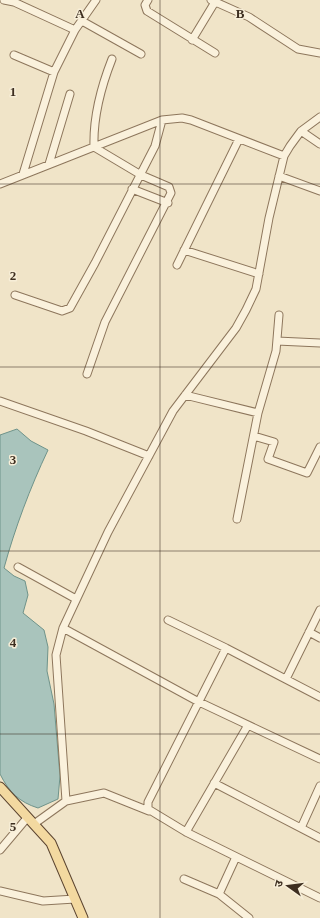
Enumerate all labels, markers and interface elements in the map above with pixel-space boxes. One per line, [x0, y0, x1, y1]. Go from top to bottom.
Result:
text: A [75, 6, 85, 21]
text: B [236, 6, 245, 21]
text: 1 [10, 84, 16, 99]
text: 2 [10, 268, 16, 283]
text: 3 [10, 452, 17, 467]
text: 4 [10, 635, 17, 650]
text: 5 [10, 819, 17, 834]
north arrow [268, 866, 308, 906]
text: उ [272, 878, 285, 888]

